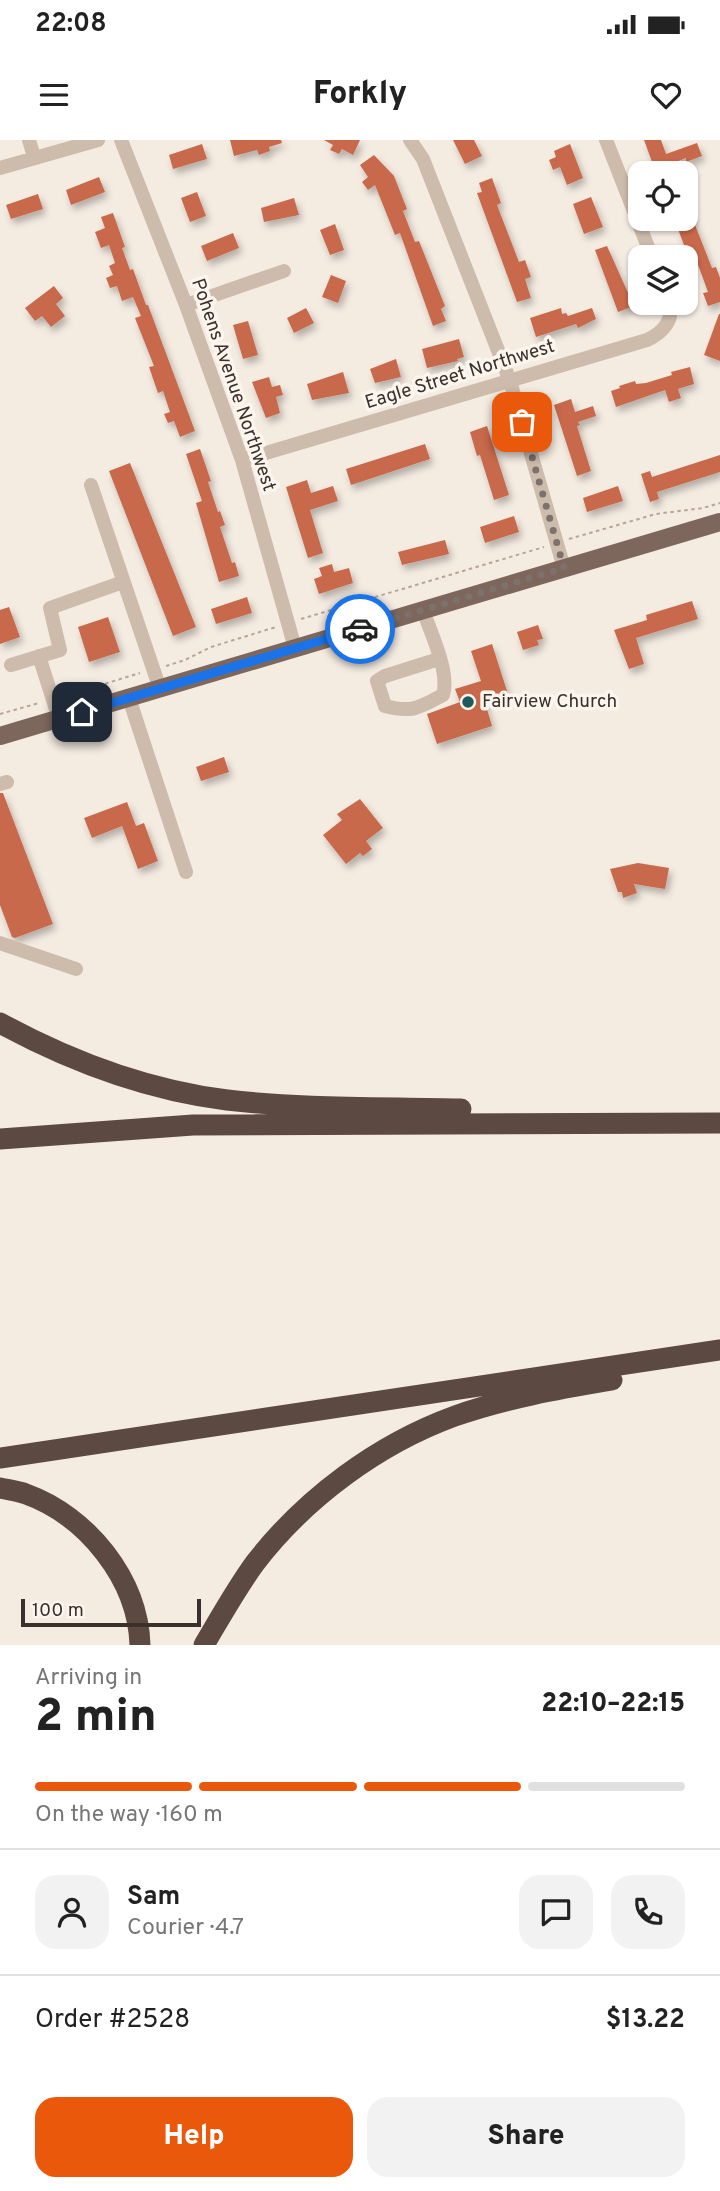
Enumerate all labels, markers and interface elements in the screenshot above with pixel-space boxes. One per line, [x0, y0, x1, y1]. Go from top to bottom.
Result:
text: 22:08 [35, 8, 107, 41]
text: Forkly [313, 75, 407, 115]
icon: menu [35, 76, 73, 114]
icon: heart [647, 76, 685, 114]
map controls [628, 161, 698, 315]
button: locate [628, 161, 698, 231]
button: layers [628, 245, 698, 315]
street label: Pohens Avenue Northwest [185, 275, 281, 495]
street label: Eagle Street Northwest [362, 335, 558, 415]
pin [492, 392, 552, 452]
icon: bag [503, 403, 541, 441]
courier [325, 594, 395, 664]
icon: car [341, 610, 379, 648]
pin [52, 682, 112, 742]
place label: Fairview Church [482, 690, 617, 714]
icon: home [63, 693, 101, 731]
marker: Fairview Church [460, 694, 476, 710]
scale bar [21, 1596, 201, 1628]
text: 100 m [32, 1599, 84, 1623]
text: Arriving in [35, 1664, 142, 1693]
text: 22:10–22:15 [541, 1688, 685, 1721]
text: 2 min [35, 1689, 157, 1748]
text: On the way · 160 m [35, 1801, 223, 1830]
button: person [35, 1875, 109, 1949]
button: chat [519, 1875, 593, 1949]
button: phone [611, 1875, 685, 1949]
text: Sam [127, 1881, 180, 1914]
text: Courier · 4.7 [127, 1914, 244, 1943]
text: Order #2528 [35, 2004, 190, 2037]
text: $13.22 [606, 2004, 685, 2037]
button: Help [35, 2097, 353, 2177]
button: Share [367, 2097, 685, 2177]

